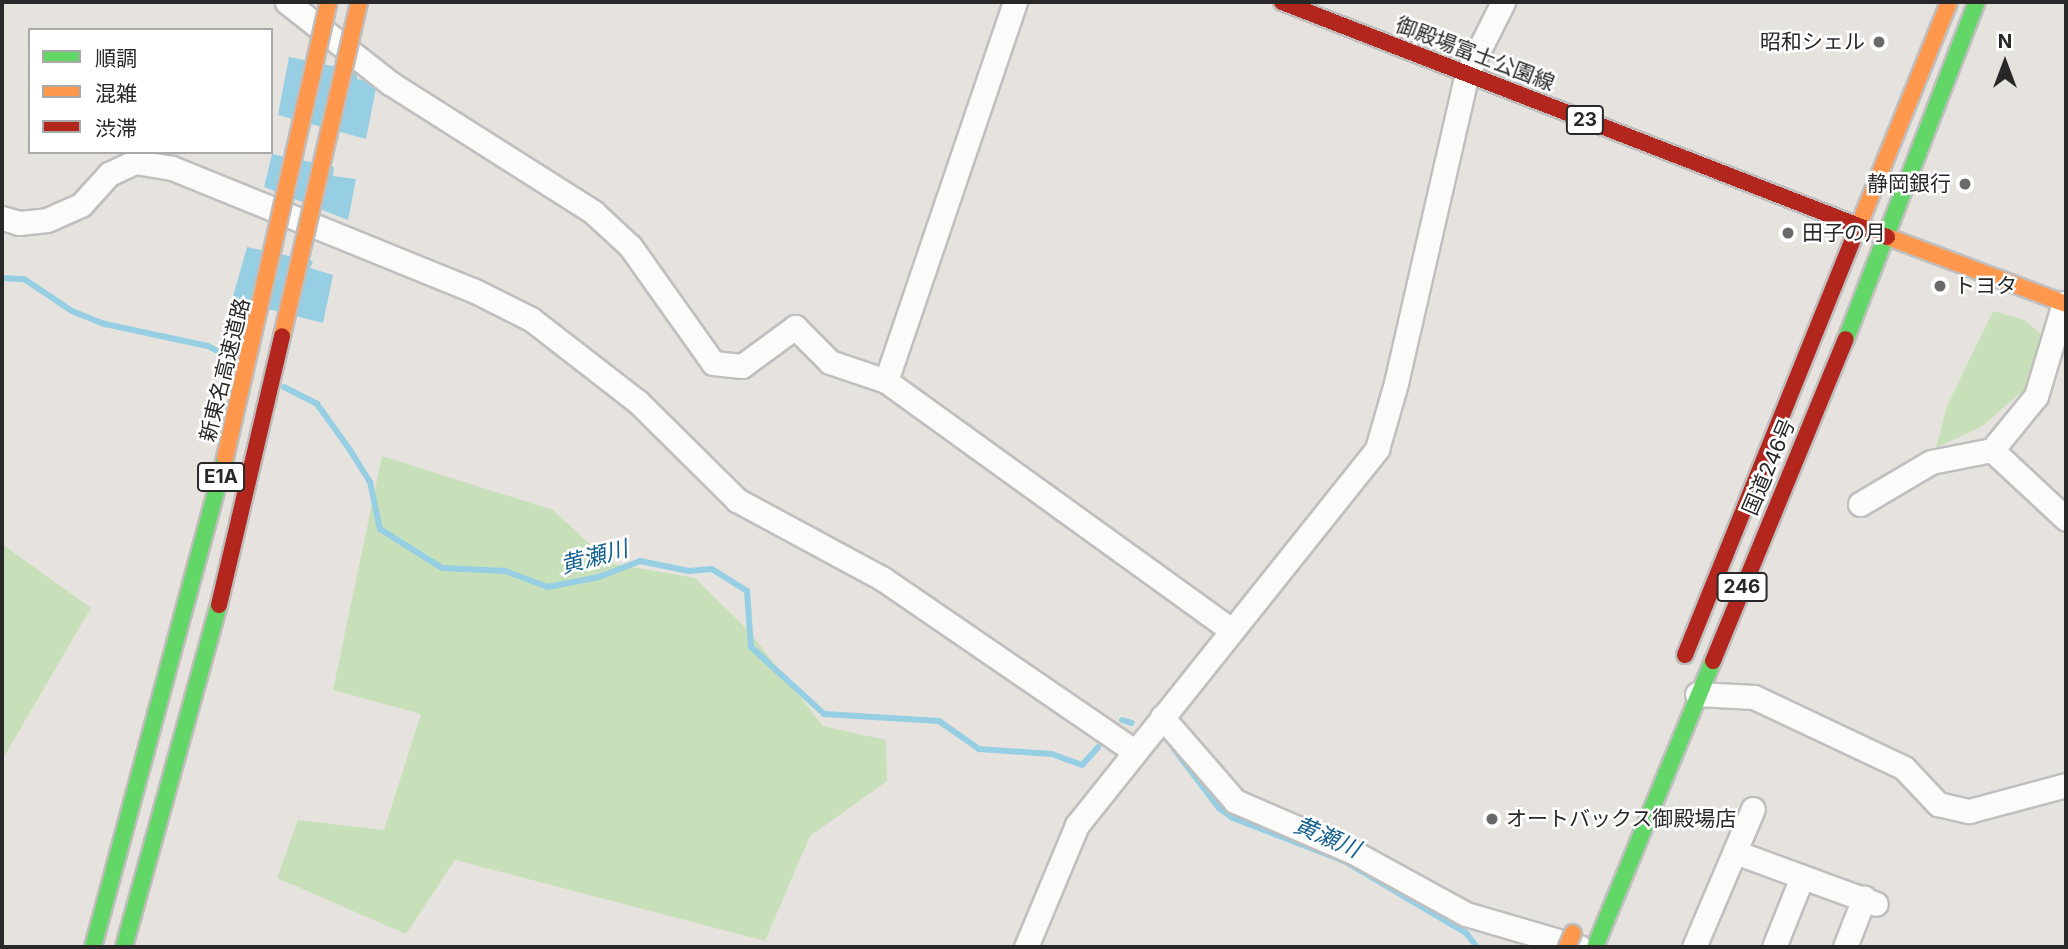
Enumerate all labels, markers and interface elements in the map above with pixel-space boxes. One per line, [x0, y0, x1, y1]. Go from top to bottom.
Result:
street label: 御殿場富士公園線 [1392, 12, 1558, 96]
legend [28, 28, 273, 154]
north arrow [1970, 28, 2040, 98]
place label: 昭和シェル [1760, 29, 1865, 55]
text: N [1998, 30, 2012, 53]
marker: 昭和シェル [1871, 34, 1887, 50]
text: 順調 [95, 46, 137, 71]
text: 混雑 [95, 81, 137, 106]
road number: 23 [1566, 104, 1604, 136]
text: 渋滞 [95, 116, 137, 141]
place label: 静岡銀行 [1867, 171, 1951, 197]
marker: 静岡銀行 [1957, 176, 1973, 192]
place label: 田子の月 [1802, 220, 1886, 246]
marker: 田子の月 [1780, 225, 1796, 241]
place label: トヨタ [1954, 273, 2017, 299]
marker: トヨタ [1932, 278, 1948, 294]
street label: 新東名高速道路 [195, 296, 255, 444]
street label: 国道246号 [1737, 415, 1801, 519]
road number: E1A [196, 462, 246, 492]
water label: 黄瀬川 [557, 535, 631, 579]
road number: 246 [1716, 572, 1768, 602]
place label: オートバックス御殿場店 [1506, 806, 1737, 832]
water label: 黄瀬川 [1290, 811, 1364, 863]
marker: オートバックス御殿場店 [1484, 811, 1500, 827]

